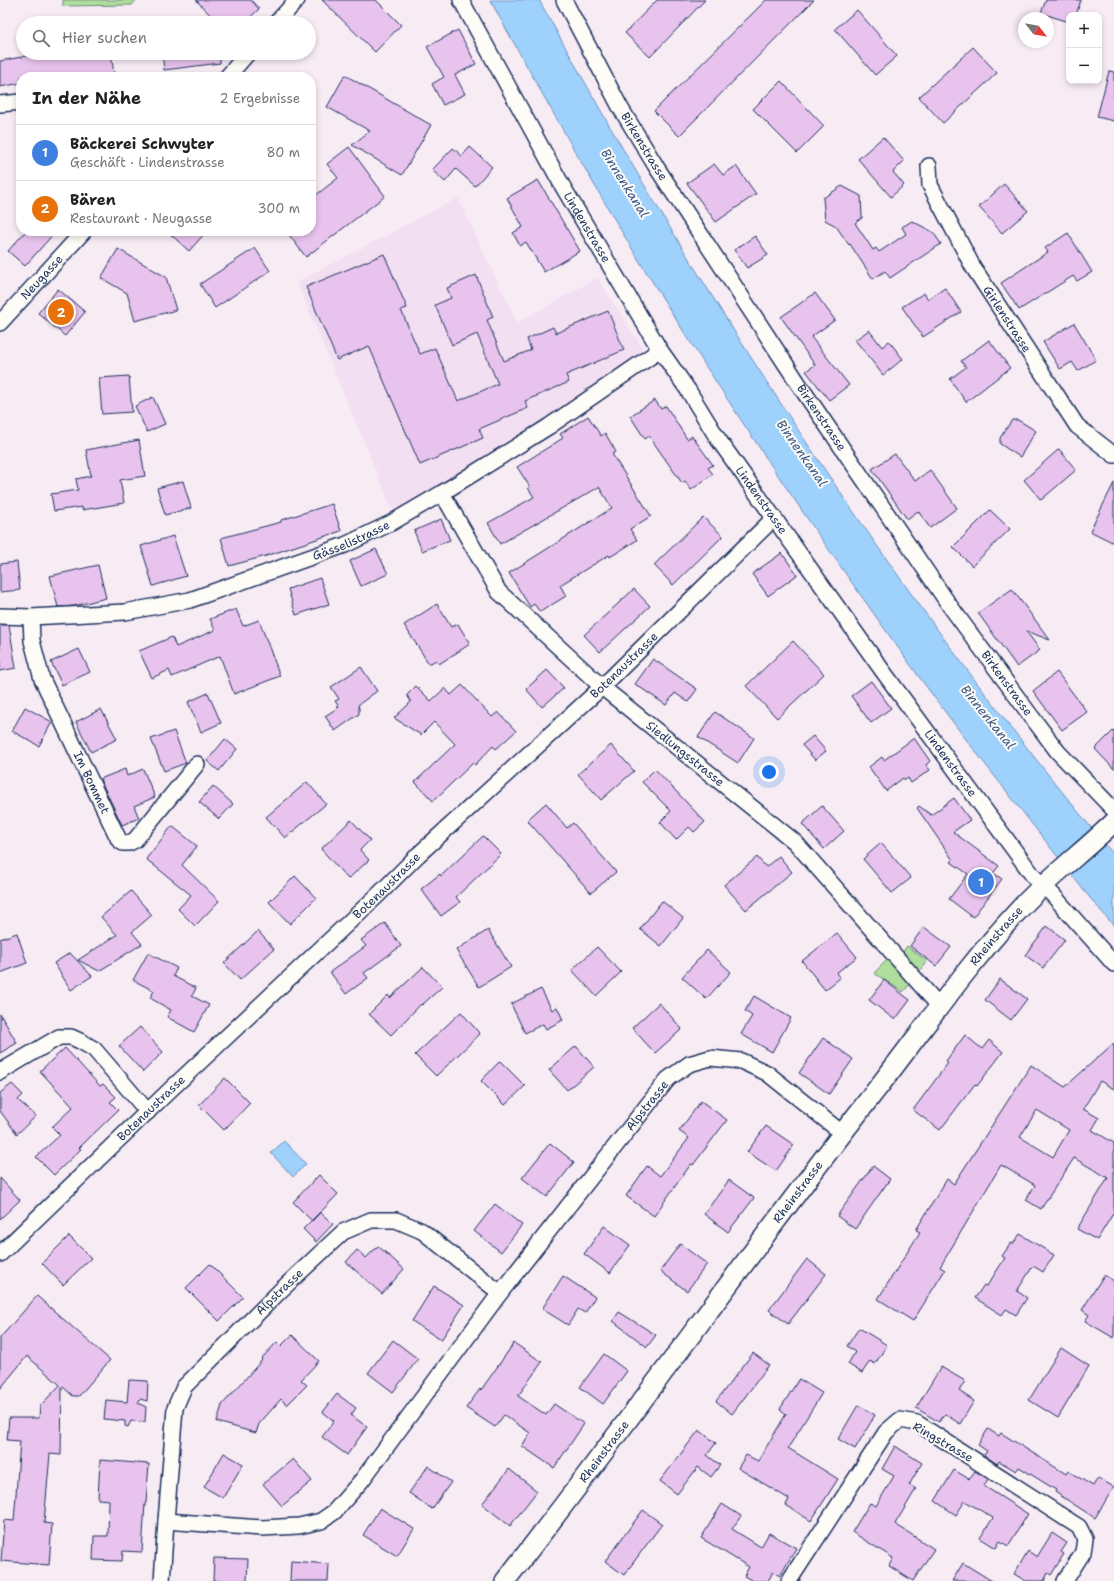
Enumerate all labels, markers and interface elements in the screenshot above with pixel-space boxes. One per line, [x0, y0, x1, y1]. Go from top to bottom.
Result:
north arrow [1018, 12, 1054, 48]
map controls [1066, 12, 1102, 84]
button: + [1066, 12, 1102, 48]
search box [16, 16, 316, 60]
icon: search [30, 27, 52, 49]
text: Hier suchen [62, 28, 147, 48]
button: − [1066, 48, 1102, 84]
text: In der Nähe [32, 87, 141, 109]
text: 2 Ergebnisse [220, 90, 300, 107]
street label: Birkenstrasse [617, 109, 671, 184]
text: Bäckerei Schwyter [70, 134, 214, 154]
text: 1 [42, 144, 48, 161]
text: 80 m [266, 144, 300, 161]
water label: Binnenkanal [597, 145, 653, 221]
text: Geschäft · Lindenstrasse [70, 154, 225, 171]
street label: Lindenstrasse [560, 189, 614, 266]
text: Bären [70, 190, 116, 210]
text: 2 [40, 200, 50, 217]
text: 300 m [257, 200, 300, 217]
text: Restaurant · Neugasse [70, 210, 212, 227]
street label: Neugasse [17, 251, 67, 303]
street label: Girlenstrasse [980, 283, 1035, 356]
pin: 2 [48, 297, 74, 327]
street label: Birkenstrasse [793, 381, 850, 454]
water label: Binnenkanal [773, 416, 831, 490]
street label: Lindenstrasse [732, 463, 791, 537]
street label: Gässelistrasse [310, 517, 393, 564]
street label: Botenaustrasse [587, 628, 661, 702]
street label: Birkenstrasse [977, 647, 1036, 719]
water label: Binnenkanal [957, 681, 1019, 753]
street label: Siedlungsstrasse [643, 717, 728, 790]
street label: Lindenstrasse [920, 726, 981, 800]
street label: Im Bommet [70, 749, 113, 816]
your location [759, 762, 779, 782]
street label: Botenaustrasse [349, 849, 424, 922]
pin: 1 [968, 867, 994, 897]
street label: Rheinstrasse [966, 902, 1027, 969]
street label: Botenaustrasse [114, 1072, 189, 1145]
street label: Alpstrasse [622, 1077, 672, 1134]
street label: Rheinstrasse [769, 1157, 827, 1226]
street label: Alpstrasse [252, 1265, 307, 1319]
street label: Rheinstrasse [575, 1417, 633, 1486]
street label: Ringstrasse [910, 1418, 976, 1466]

